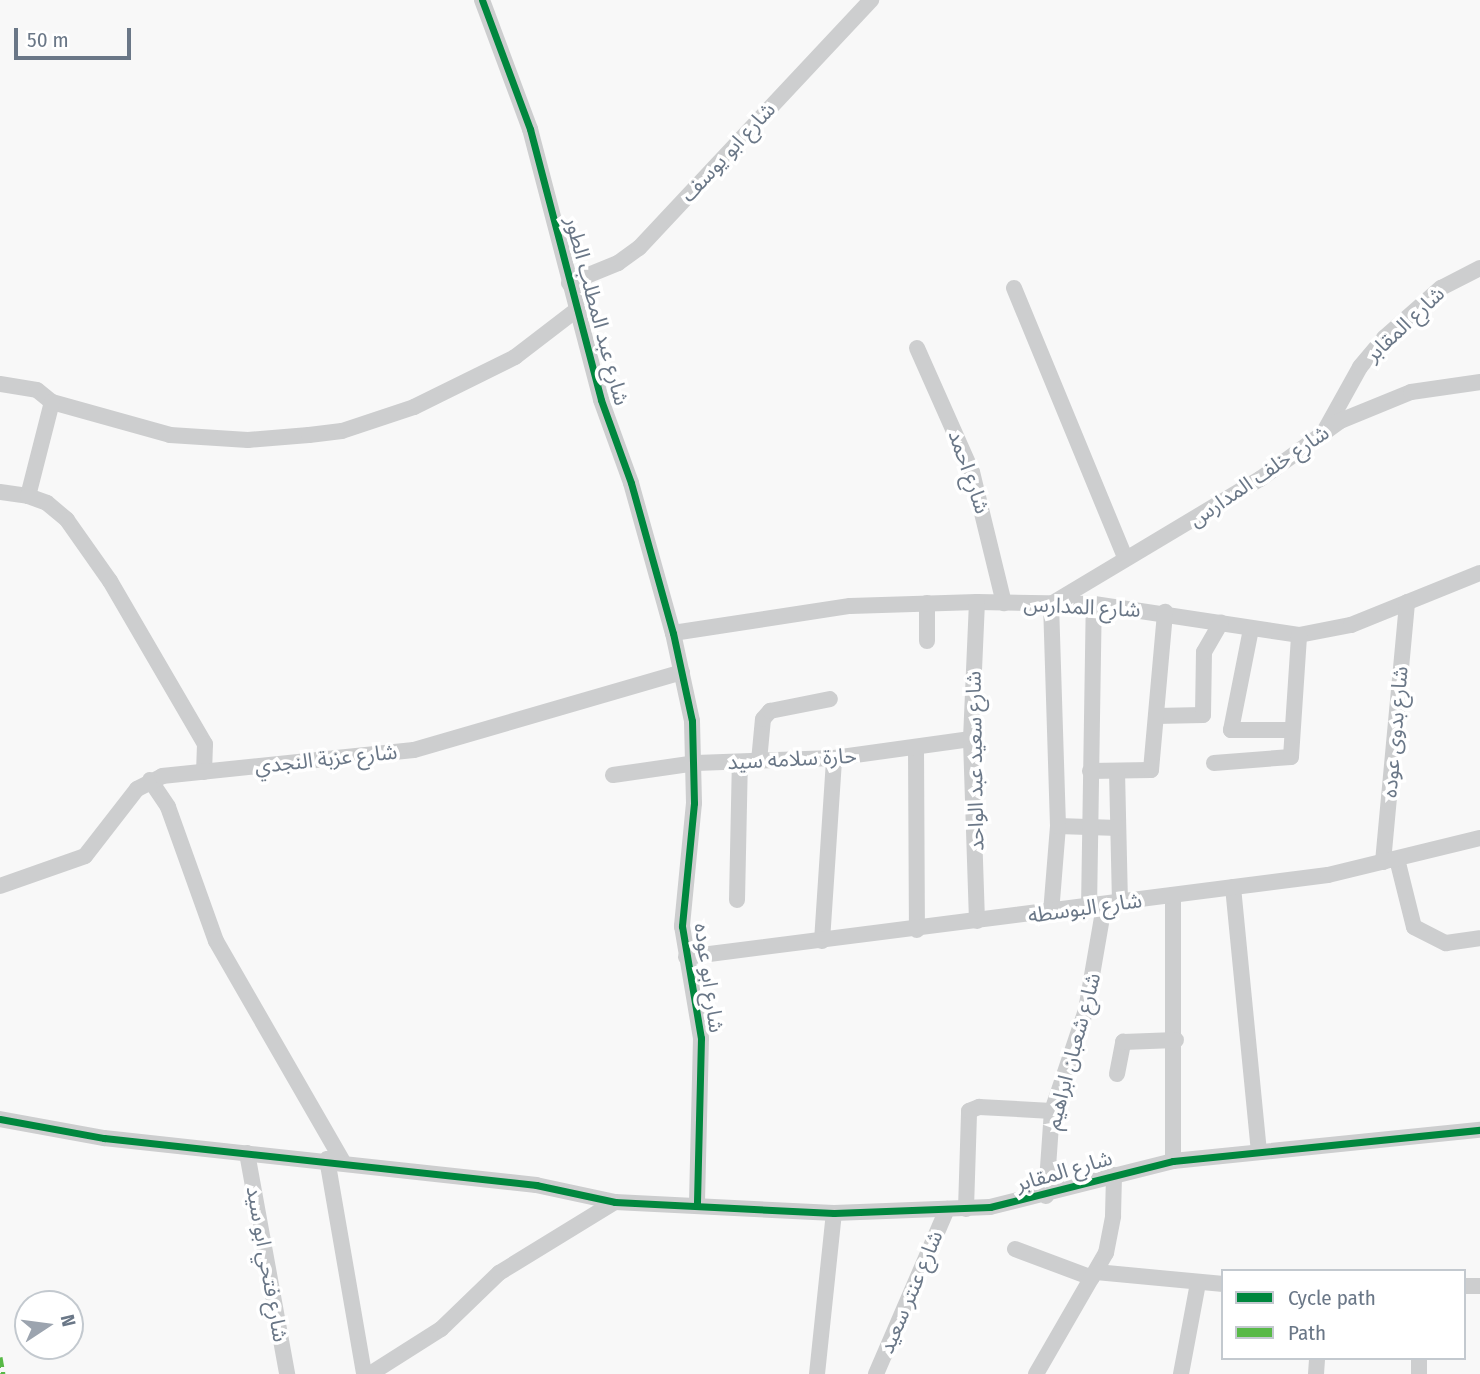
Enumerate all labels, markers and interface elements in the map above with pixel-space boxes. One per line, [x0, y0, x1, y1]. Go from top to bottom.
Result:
scale bar [18, 14, 135, 58]
text: 50 m [27, 27, 69, 53]
street label: شارع ابو يوسف [675, 97, 781, 207]
street label: شارع عبد المطلب الطور [560, 214, 634, 408]
street label: شارع المقابر [1360, 281, 1450, 367]
street label: شارع خلف المدارس [1184, 420, 1334, 532]
street label: شارع احمد [943, 427, 995, 517]
street label: شارع المدارس [1023, 591, 1141, 623]
street label: شارع بدوى عوده [1377, 665, 1413, 799]
street label: شارع سعيد عبد الواحد [961, 671, 989, 851]
street label: شارع عزبة النجدي [254, 739, 398, 779]
street label: حارة سلامه سيد [727, 743, 857, 775]
street label: شارع البوسطه [1026, 888, 1144, 928]
street label: شارع ابو عوده [689, 922, 729, 1034]
street label: شارع شعبان ابراهيم [1040, 970, 1106, 1132]
street label: شارع المقابر [1013, 1145, 1115, 1197]
street label: شارع فتحي ابو سيد [241, 1184, 293, 1344]
street label: شارع عنتر سعيد [874, 1227, 948, 1357]
legend [1221, 1269, 1466, 1360]
text: Cycle path [1288, 1285, 1376, 1311]
north arrow [14, 1290, 84, 1360]
text: N [56, 1312, 80, 1329]
text: Path [1288, 1320, 1326, 1346]

